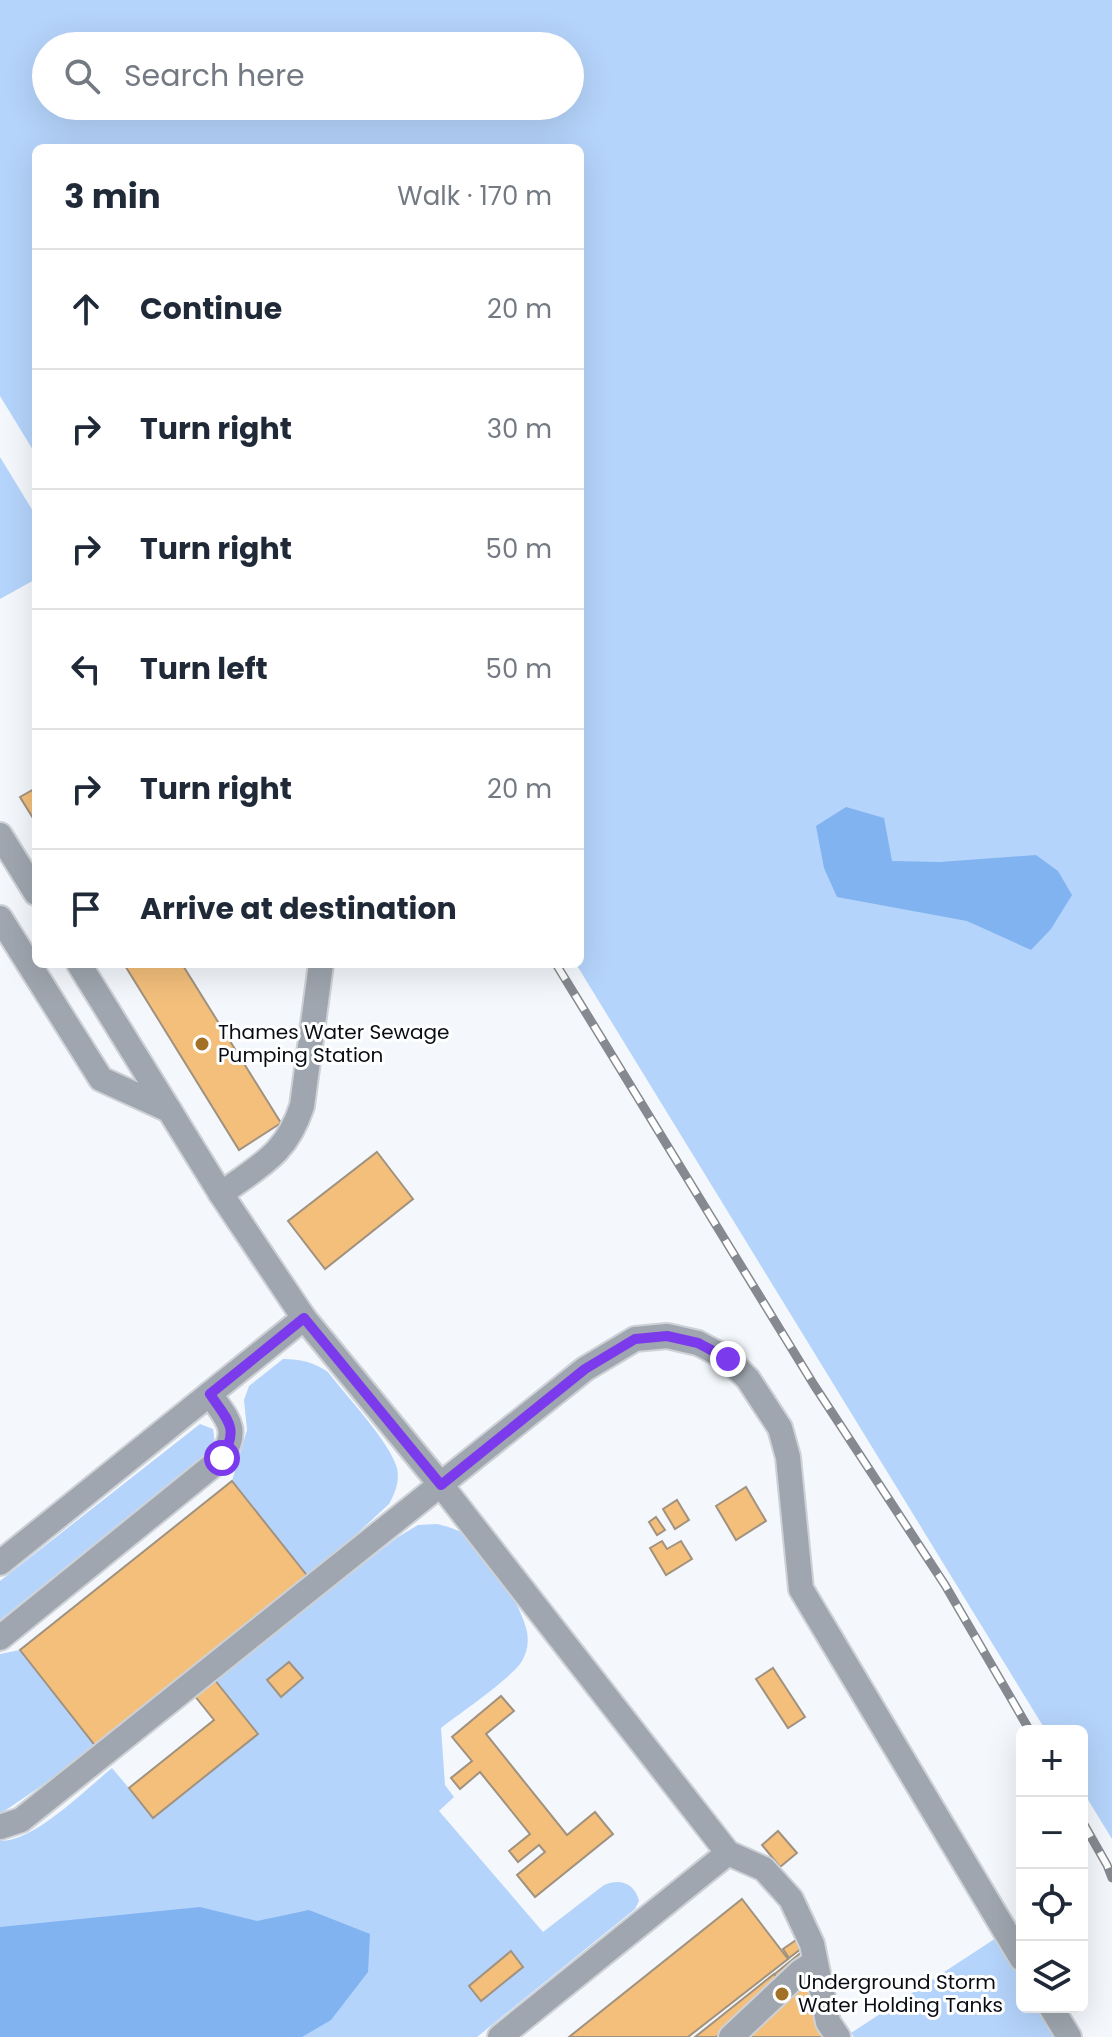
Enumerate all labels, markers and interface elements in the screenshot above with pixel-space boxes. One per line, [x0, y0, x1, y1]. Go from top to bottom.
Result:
search box [32, 32, 584, 120]
icon: search [60, 54, 104, 98]
text: Search here [124, 54, 305, 97]
text: 3 min [64, 172, 161, 220]
text: Walk · 170 m [397, 178, 552, 214]
icon: ahead [64, 287, 108, 331]
text: Continue [140, 287, 282, 330]
text: 20 m [487, 291, 552, 327]
icon: right [64, 407, 108, 451]
text: Turn right [140, 407, 292, 450]
text: 30 m [487, 411, 552, 447]
icon: right [64, 527, 108, 571]
text: Turn right [140, 527, 292, 570]
text: 50 m [486, 531, 552, 567]
icon: left [64, 647, 108, 691]
text: Turn left [140, 647, 268, 690]
text: 50 m [486, 651, 552, 687]
icon: right [64, 767, 108, 811]
text: Turn right [140, 767, 292, 810]
text: 20 m [487, 771, 552, 807]
icon: arrive [64, 887, 108, 931]
text: Arrive at destination [140, 887, 457, 930]
place label: Thames Water Sewage Pumping Station [218, 1018, 449, 1069]
marker: Thames Water Sewage Pumping Station [193, 1035, 211, 1053]
route end [710, 1341, 746, 1377]
route start [204, 1440, 240, 1476]
map controls [1016, 1725, 1088, 2013]
button: + [1016, 1725, 1088, 1797]
button: − [1016, 1797, 1088, 1869]
button: locate [1016, 1869, 1088, 1941]
button: layers [1016, 1941, 1088, 2013]
place label: Underground Storm Water Holding Tanks [798, 1968, 1003, 2019]
marker: Underground Storm Water Holding Tanks [773, 1985, 791, 2003]

